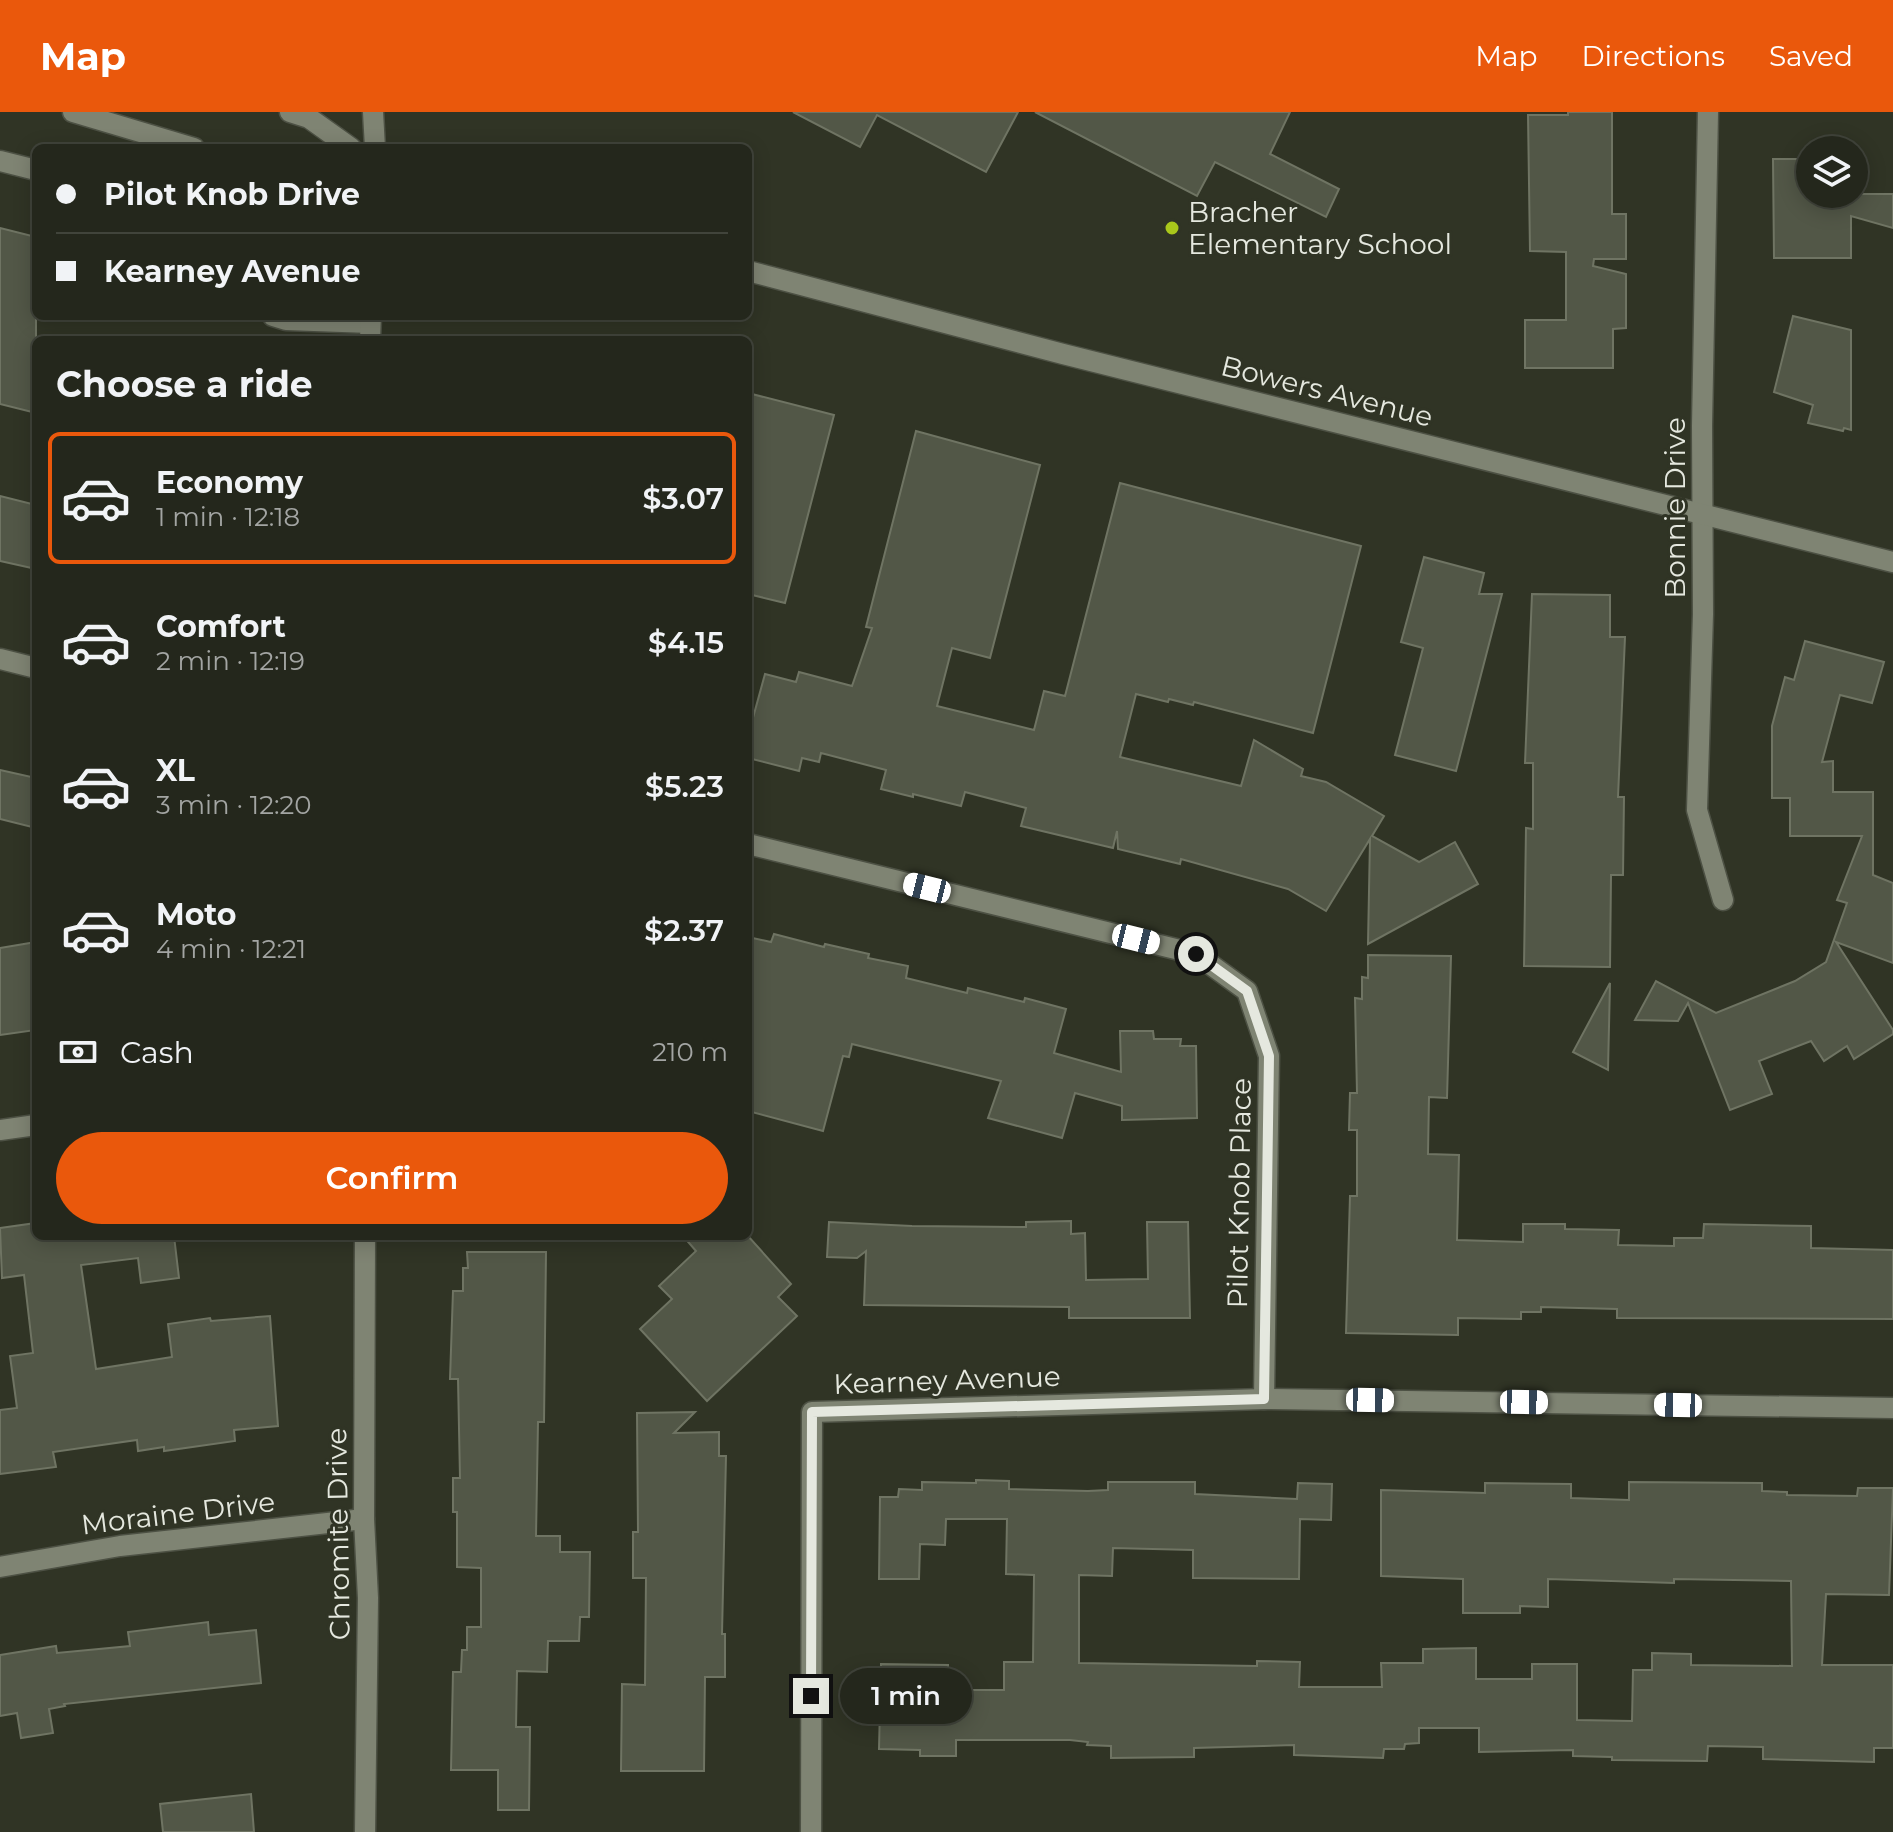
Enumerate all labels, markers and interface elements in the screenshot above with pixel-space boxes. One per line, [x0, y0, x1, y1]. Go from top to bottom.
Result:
text: Map [40, 33, 126, 80]
text: Map [1475, 39, 1537, 73]
text: Directions [1581, 39, 1725, 73]
text: Saved [1769, 39, 1853, 73]
map controls [1796, 136, 1868, 208]
button: layers [1796, 136, 1868, 208]
text: Pilot Knob Drive [104, 176, 360, 213]
place label: Bracher Elementary School [1188, 195, 1452, 261]
marker: Bracher Elementary School [1163, 219, 1181, 237]
text: Kearney Avenue [104, 253, 360, 290]
street label: Bowers Avenue [1218, 348, 1436, 434]
text: Choose a ride [56, 362, 313, 406]
street label: Bonnie Drive [1658, 417, 1692, 599]
icon: car [60, 462, 132, 534]
text: Economy [156, 464, 303, 501]
text: $3.07 [643, 480, 724, 517]
text: 1 min · 12:18 [156, 501, 300, 533]
icon: car [60, 606, 132, 678]
text: Comfort [156, 608, 286, 645]
text: $4.15 [648, 624, 724, 661]
text: 2 min · 12:19 [156, 645, 305, 677]
icon: car [60, 750, 132, 822]
text: XL [156, 752, 195, 789]
text: $5.23 [645, 768, 724, 805]
text: 3 min · 12:20 [156, 789, 311, 821]
car [901, 871, 953, 905]
icon: car [60, 894, 132, 966]
text: Moto [156, 896, 237, 933]
text: $2.37 [644, 912, 724, 949]
car [1110, 922, 1162, 956]
text: 4 min · 12:21 [156, 933, 306, 965]
route start [1178, 936, 1214, 972]
icon: cash [56, 1030, 100, 1074]
text: Cash [120, 1034, 194, 1071]
text: 210 m [652, 1036, 728, 1068]
street label: Pilot Knob Place [1220, 1077, 1258, 1309]
button: Confirm [56, 1132, 728, 1224]
street label: Kearney Avenue [833, 1359, 1061, 1401]
car [1346, 1388, 1394, 1412]
car [1500, 1390, 1548, 1414]
car [1654, 1393, 1702, 1417]
street label: Chromite Drive [319, 1427, 357, 1641]
street label: Moraine Drive [79, 1484, 277, 1542]
callout: 1 min [839, 1668, 971, 1724]
route end [793, 1678, 829, 1714]
text: 1 min [871, 1680, 941, 1712]

